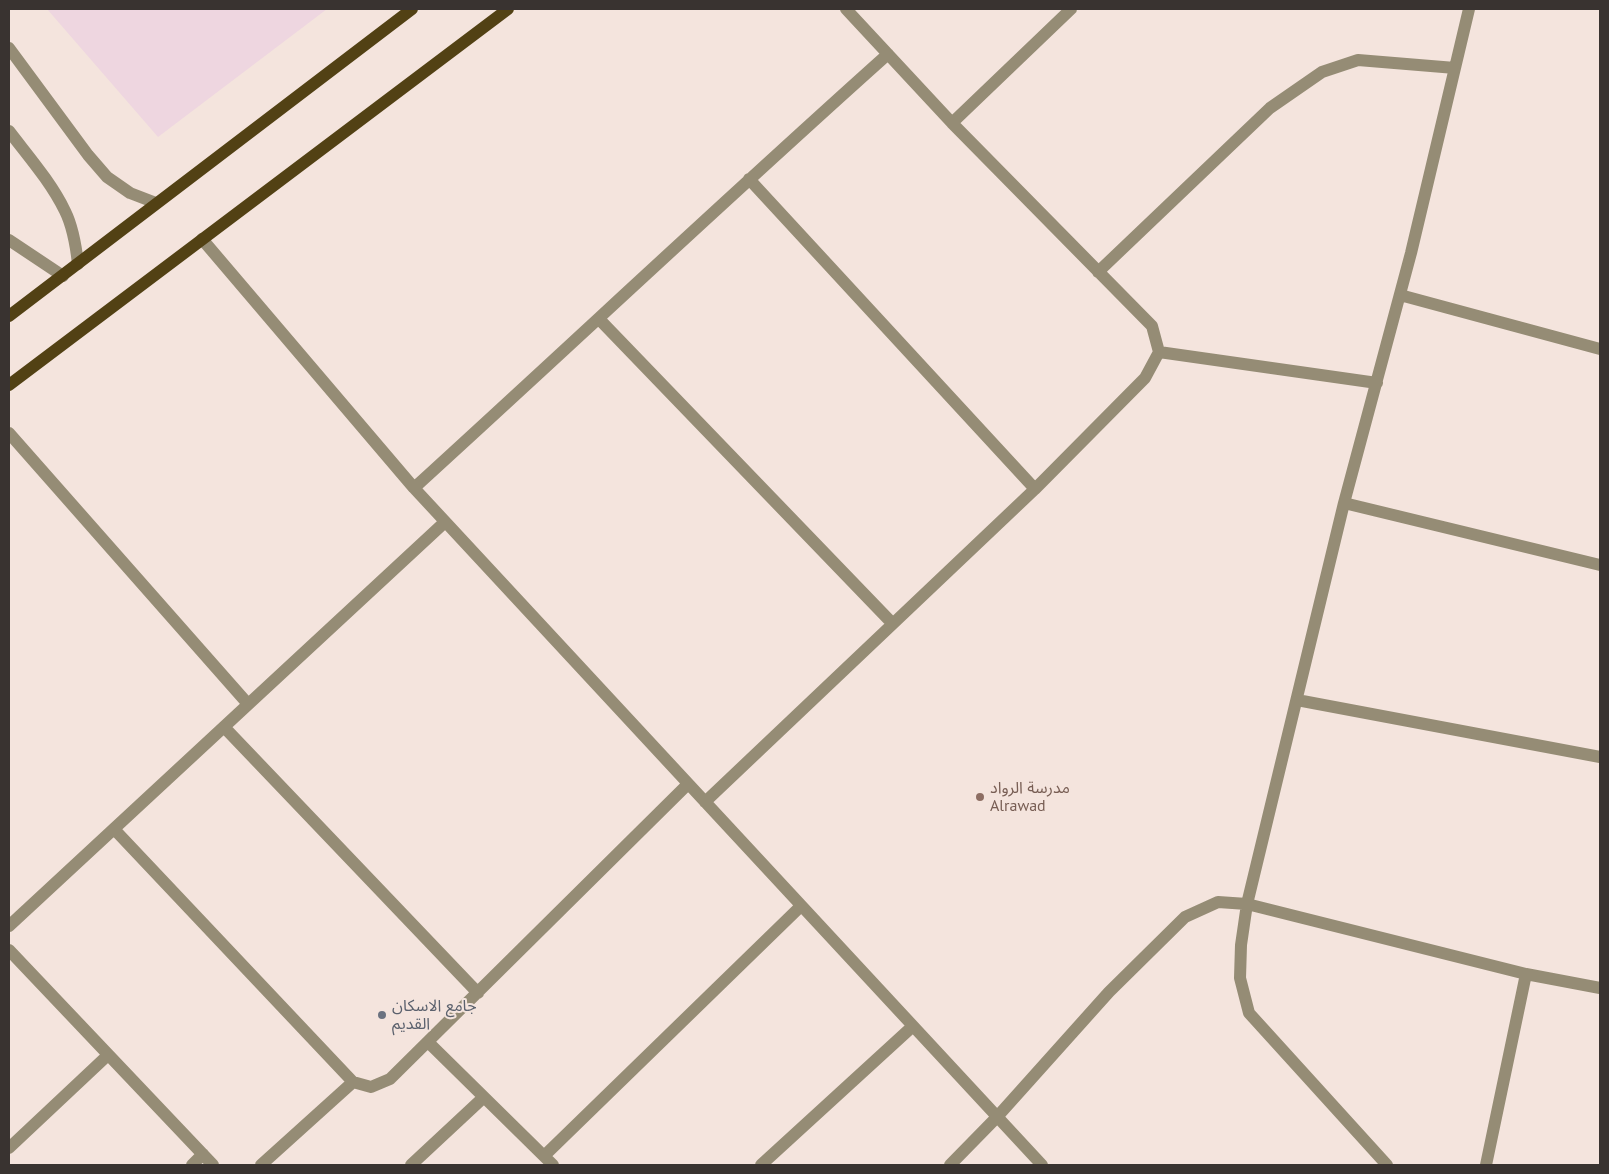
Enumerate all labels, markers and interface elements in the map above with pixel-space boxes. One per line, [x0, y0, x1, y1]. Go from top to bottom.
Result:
place label: مدرسة الرواد Alrawad [990, 778, 1070, 816]
marker: مدرسة الرواد Alrawad [974, 791, 986, 803]
place label: جامع الاسكان القديم [392, 996, 477, 1034]
marker: جامع الاسكان القديم [376, 1009, 388, 1021]

